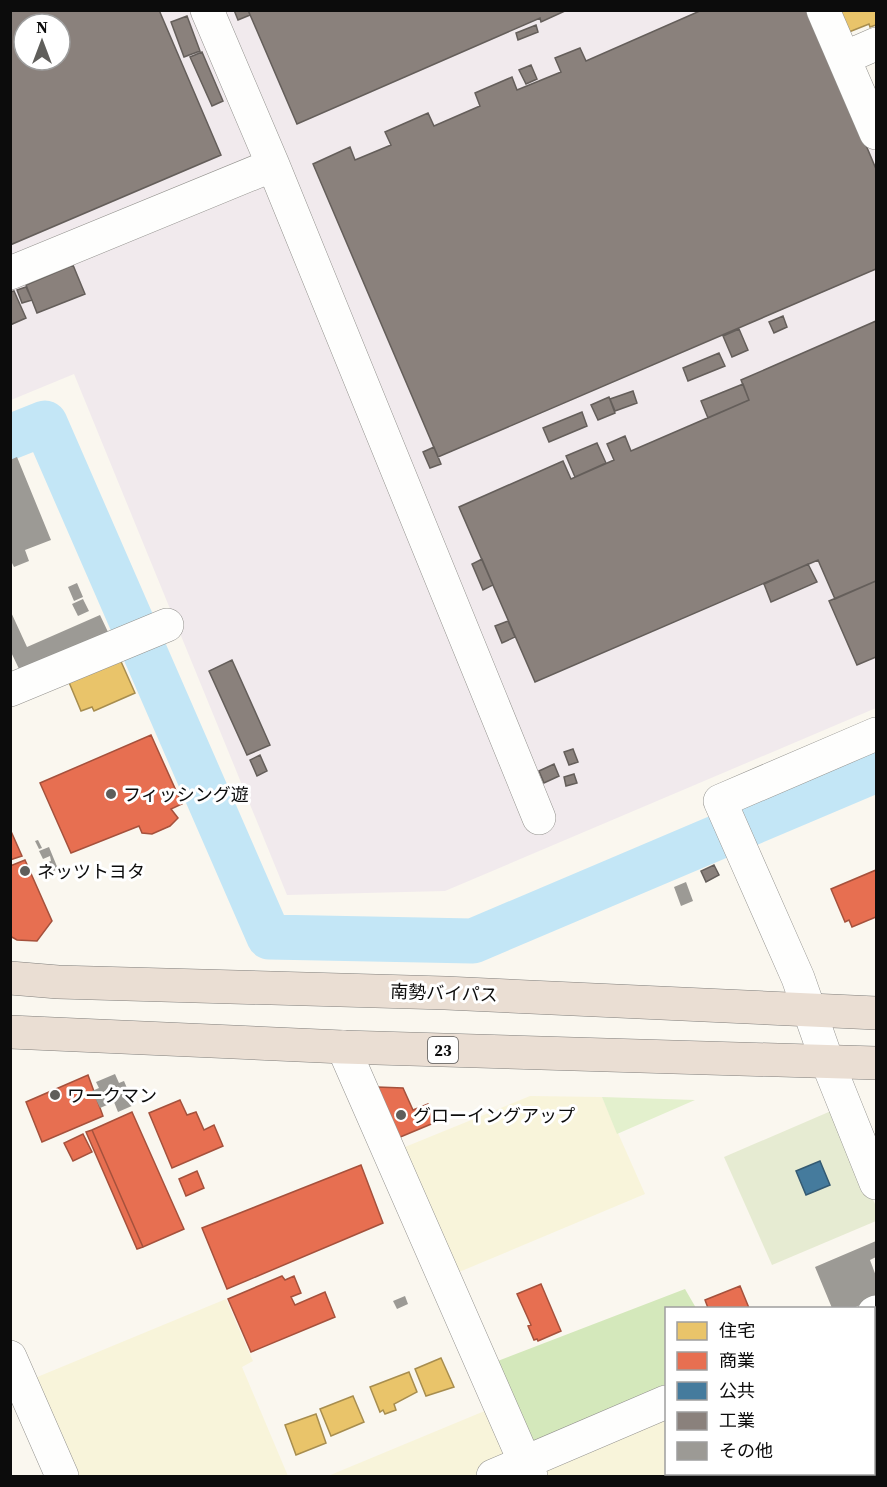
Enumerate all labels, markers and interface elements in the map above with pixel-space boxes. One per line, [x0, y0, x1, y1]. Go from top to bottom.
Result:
north arrow [12, 12, 72, 72]
text: N [36, 16, 48, 38]
place label: フィッシング遊 [123, 782, 249, 807]
marker: フィッシング遊 [104, 787, 118, 801]
place label: ネッツトヨタ [37, 859, 145, 884]
marker: ネッツトヨタ [18, 864, 32, 878]
street label: 南勢バイパス [390, 979, 498, 1007]
road number: 23 [428, 1037, 458, 1063]
place label: ワークマン [67, 1083, 157, 1108]
marker: ワークマン [48, 1088, 62, 1102]
place label: グローイングアップ [413, 1103, 575, 1128]
marker: グローイングアップ [394, 1108, 408, 1122]
legend [665, 1307, 875, 1475]
text: 住宅 [719, 1318, 755, 1343]
text: 商業 [719, 1348, 755, 1373]
text: 公共 [719, 1378, 755, 1403]
text: 工業 [719, 1408, 755, 1433]
text: その他 [719, 1438, 773, 1463]

